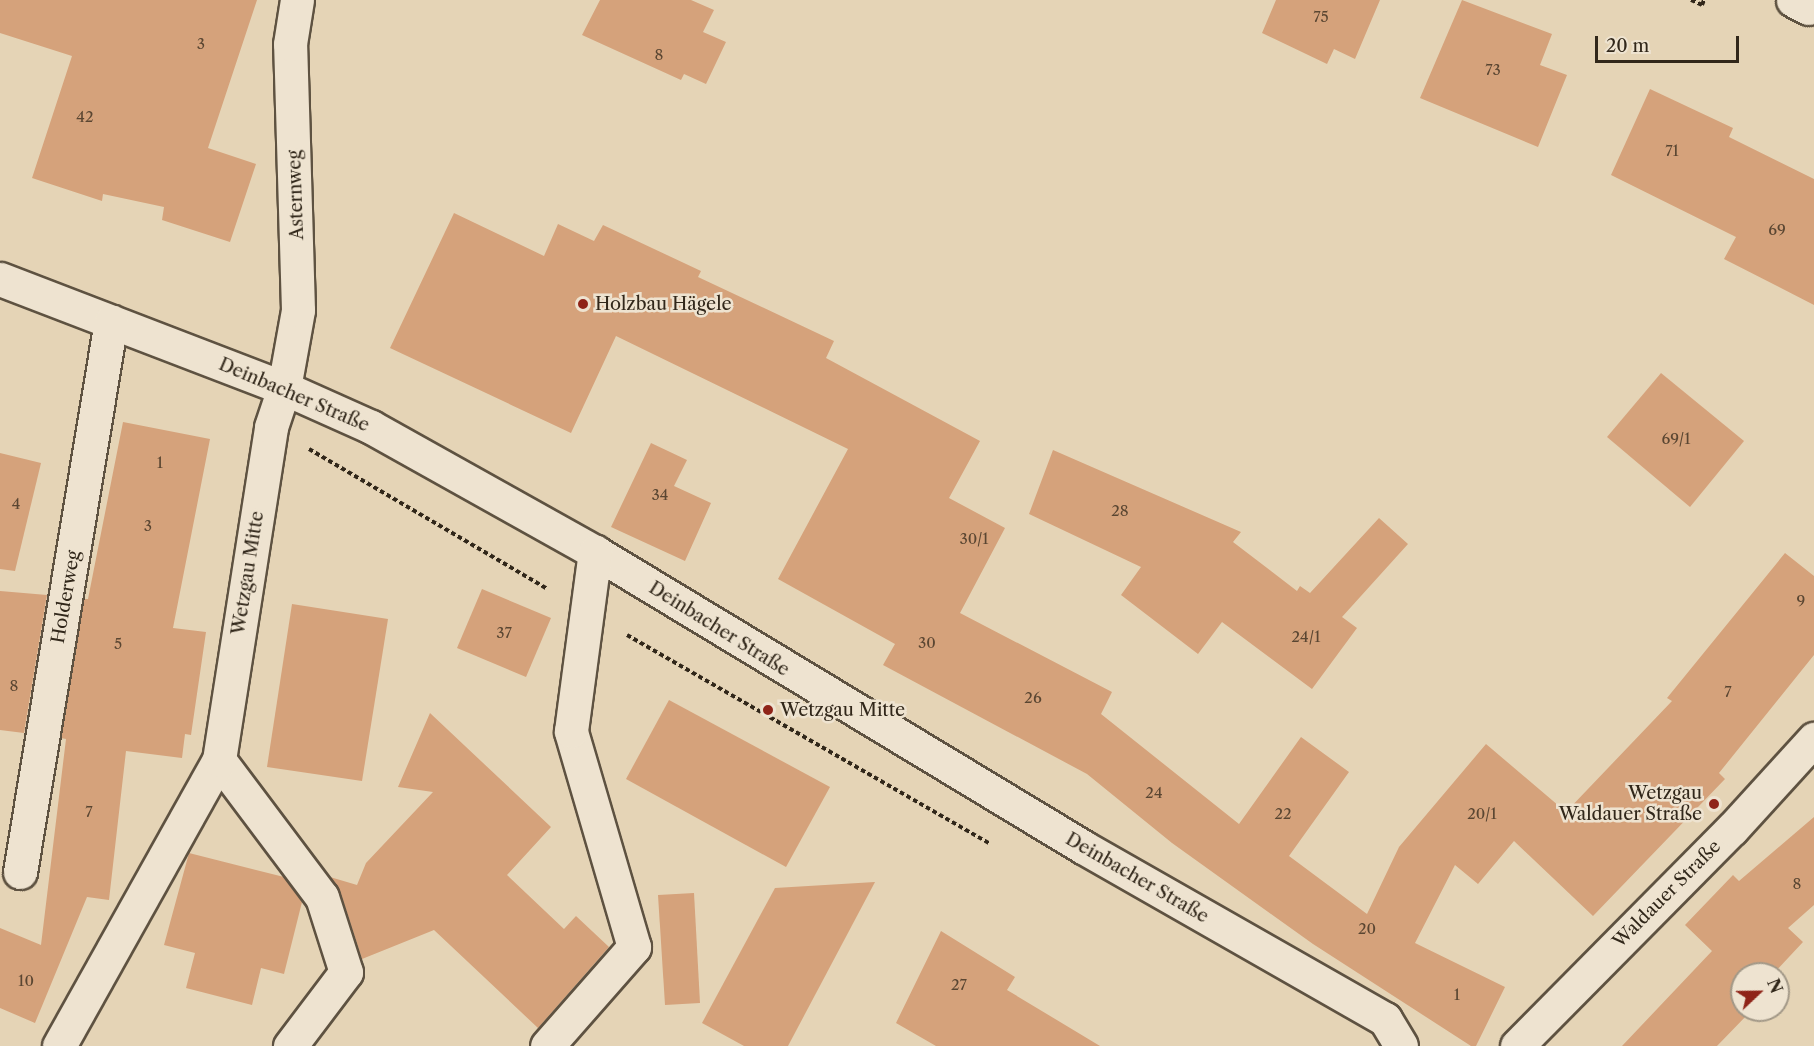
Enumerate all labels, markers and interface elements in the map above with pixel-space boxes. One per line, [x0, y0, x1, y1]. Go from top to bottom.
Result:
house number: 75 [1313, 8, 1329, 26]
scale bar [1598, 24, 1742, 62]
house number: 3 [197, 35, 205, 53]
text: 20 m [1606, 35, 1649, 57]
house number: 8 [655, 46, 663, 64]
house number: 73 [1485, 61, 1501, 79]
house number: 42 [76, 108, 94, 126]
house number: 71 [1665, 142, 1679, 160]
street label: Asternweg [284, 150, 308, 240]
house number: 69 [1768, 221, 1786, 239]
place label: Holzbau Hägele [595, 293, 732, 315]
marker: Holzbau Hägele [576, 297, 590, 311]
street label: Deinbacher Straße [215, 353, 373, 437]
house number: 69/1 [1662, 430, 1690, 448]
house number: 1 [157, 454, 163, 472]
house number: 34 [652, 486, 668, 504]
house number: 4 [12, 495, 20, 513]
house number: 28 [1111, 502, 1129, 520]
street label: Wetzgau Mitte [228, 509, 268, 637]
house number: 3 [144, 517, 152, 535]
house number: 30/1 [959, 530, 989, 548]
street label: Holderweg [47, 549, 85, 645]
street label: Deinbacher Straße [645, 577, 793, 681]
house number: 9 [1797, 592, 1805, 610]
house number: 37 [496, 624, 512, 642]
house number: 24/1 [1291, 628, 1321, 646]
house number: 30 [918, 634, 936, 652]
house number: 5 [114, 635, 122, 653]
house number: 8 [10, 677, 18, 695]
house number: 7 [1724, 683, 1732, 701]
house number: 26 [1024, 689, 1042, 707]
place label: Wetzgau Mitte [780, 699, 905, 721]
marker: Wetzgau Mitte [761, 703, 775, 717]
place label: Wetzgau Waldauer Straße [1558, 783, 1702, 826]
house number: 24 [1145, 784, 1163, 802]
marker: Wetzgau Waldauer Straße [1707, 797, 1721, 811]
house number: 7 [85, 803, 93, 821]
house number: 22 [1274, 805, 1292, 823]
house number: 20/1 [1467, 805, 1497, 823]
street label: Deinbacher Straße [1062, 828, 1212, 928]
street label: Waldauer Straße [1609, 836, 1725, 952]
house number: 8 [1793, 875, 1801, 893]
house number: 20 [1358, 920, 1376, 938]
north arrow [1730, 962, 1790, 1022]
house number: 10 [18, 972, 34, 990]
house number: 27 [951, 976, 967, 994]
text: N [1763, 976, 1787, 996]
house number: 1 [1454, 986, 1460, 1004]

